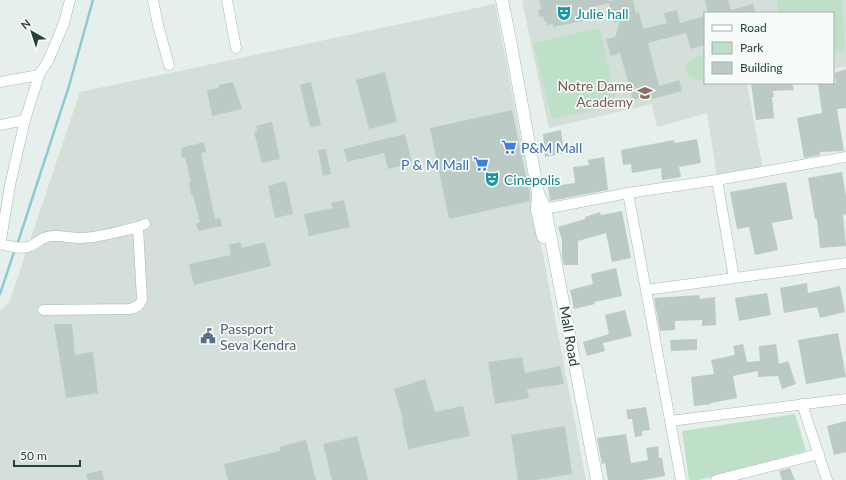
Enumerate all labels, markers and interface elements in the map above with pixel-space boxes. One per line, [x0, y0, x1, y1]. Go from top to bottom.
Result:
theatre icon: Julie hall [555, 4, 573, 22]
place label: Julie hall [576, 5, 629, 22]
north arrow [12, 12, 52, 52]
legend [704, 12, 834, 84]
text: N [18, 16, 33, 32]
text: Road [740, 20, 767, 35]
text: Park [740, 40, 764, 55]
text: Building [740, 60, 783, 75]
place label: Notre Dame Academy [558, 77, 634, 110]
school or university icon: Notre Dame Academy [636, 84, 654, 102]
supermarket icon: P&M Mall [500, 138, 518, 156]
place label: P&M Mall [521, 139, 582, 156]
supermarket icon: P & M Mall [472, 155, 490, 173]
place label: P & M Mall [401, 156, 469, 173]
theatre icon: Cinepolis [483, 170, 501, 188]
place label: Cinepolis [504, 171, 560, 188]
street label: Mall Road [556, 304, 584, 368]
place label: Passport Seva Kendra [220, 320, 296, 353]
public building icon: Passport Seva Kendra [199, 327, 217, 345]
scale bar [14, 442, 80, 468]
text: 50 m [20, 448, 47, 463]

